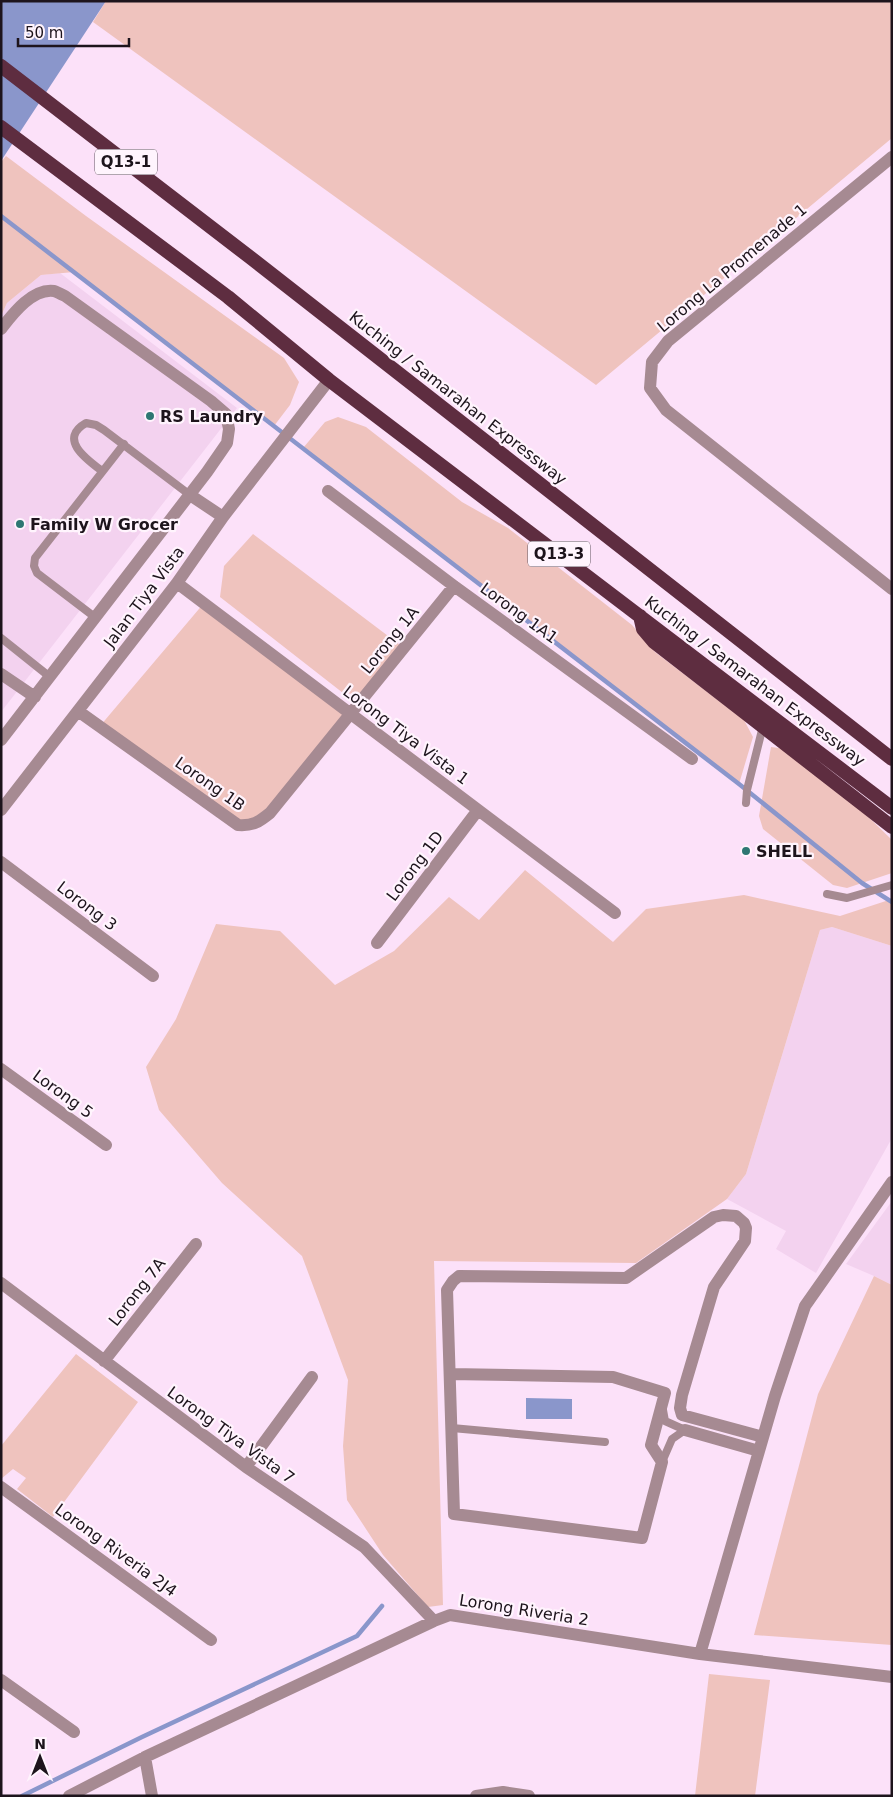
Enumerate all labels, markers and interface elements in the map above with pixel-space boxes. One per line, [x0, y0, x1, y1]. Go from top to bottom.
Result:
scale bar [18, 15, 129, 47]
text: 50 m [25, 24, 63, 42]
road number: Q13-1 [95, 150, 157, 174]
street label: Lorong La Promenade 1 [653, 200, 811, 336]
street label: Kuching / Samarahan Expressway [345, 307, 571, 489]
place label: RS Laundry [160, 407, 264, 426]
marker: RS Laundry [144, 410, 156, 422]
place label: Family W Grocer [30, 515, 178, 534]
marker: Family W Grocer [14, 518, 26, 530]
road number: Q13-3 [528, 542, 590, 566]
street label: Jalan Tiya Vista [99, 543, 188, 652]
street label: Lorong 1A1 [477, 579, 561, 647]
street label: Kuching / Samarahan Expressway [641, 592, 869, 770]
street label: Lorong 1A [357, 603, 423, 677]
street label: Lorong Tiya Vista 1 [339, 681, 473, 789]
street label: Lorong 1B [171, 753, 249, 815]
street label: Lorong 1D [383, 827, 447, 905]
place label: SHELL [756, 842, 812, 861]
marker: SHELL [740, 845, 752, 857]
street label: Lorong 3 [53, 877, 121, 935]
street label: Lorong 5 [29, 1066, 97, 1122]
street label: Lorong 7A [105, 1254, 169, 1330]
street label: Lorong Tiya Vista 7 [164, 1382, 298, 1488]
street label: Lorong Riveria 2J4 [51, 1499, 181, 1601]
street label: Lorong Riveria 2 [458, 1590, 590, 1630]
north arrow [15, 1732, 65, 1782]
text: N [34, 1736, 46, 1752]

